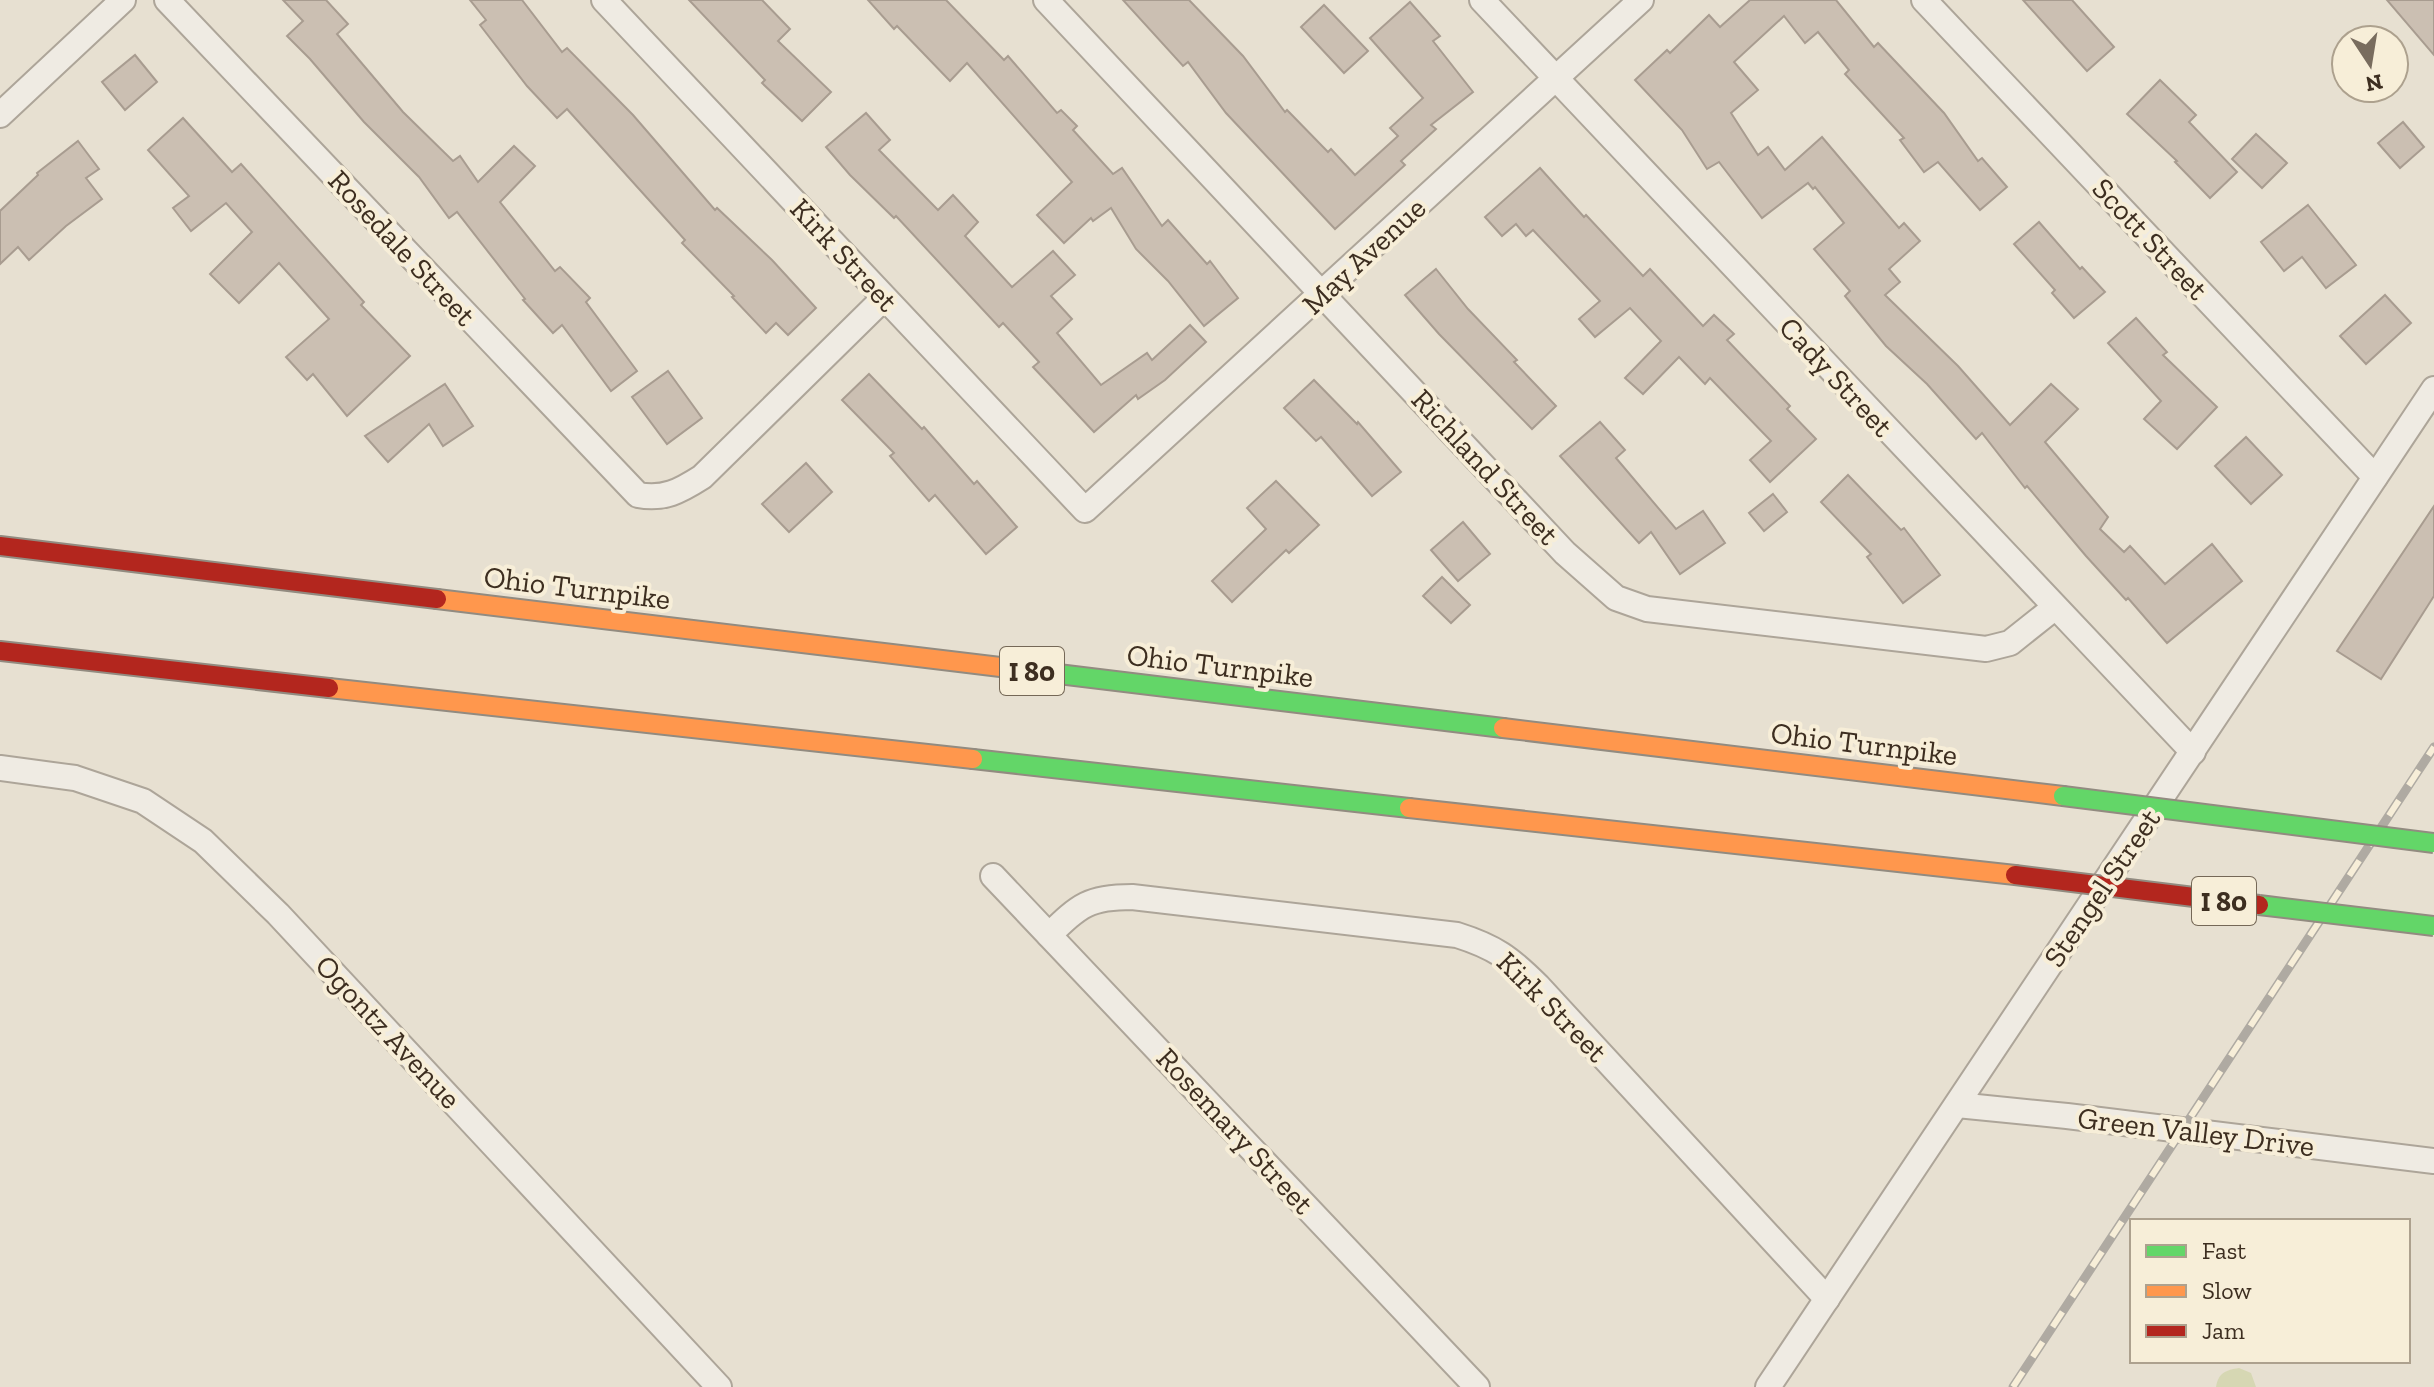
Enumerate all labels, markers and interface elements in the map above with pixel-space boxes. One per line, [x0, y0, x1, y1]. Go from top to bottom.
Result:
north arrow [2330, 24, 2410, 104]
text: N [2363, 68, 2385, 98]
street label: Rosedale Street [321, 163, 483, 333]
street label: Scott Street [2085, 171, 2215, 307]
street label: May Avenue [1295, 190, 1433, 322]
street label: Kirk Street [783, 191, 905, 319]
street label: Cady Street [1772, 310, 1900, 444]
street label: Richland Street [1404, 382, 1566, 552]
street label: Ohio Turnpike [482, 559, 672, 617]
street label: Ohio Turnpike [1125, 637, 1315, 695]
road number: I 80 [1000, 647, 1064, 695]
street label: Ohio Turnpike [1769, 715, 1959, 773]
street label: Stengel Street [2036, 802, 2168, 974]
road number: I 80 [2192, 877, 2256, 925]
street label: Kirk Street [1489, 944, 1615, 1070]
street label: Ogontz Avenue [308, 948, 468, 1116]
street label: Rosemary Street [1149, 1040, 1321, 1222]
street label: Green Valley Drive [2076, 1100, 2316, 1164]
legend [2130, 1219, 2410, 1363]
text: Fast [2202, 1236, 2246, 1265]
text: Slow [2202, 1276, 2252, 1305]
text: Jam [2202, 1316, 2245, 1345]

